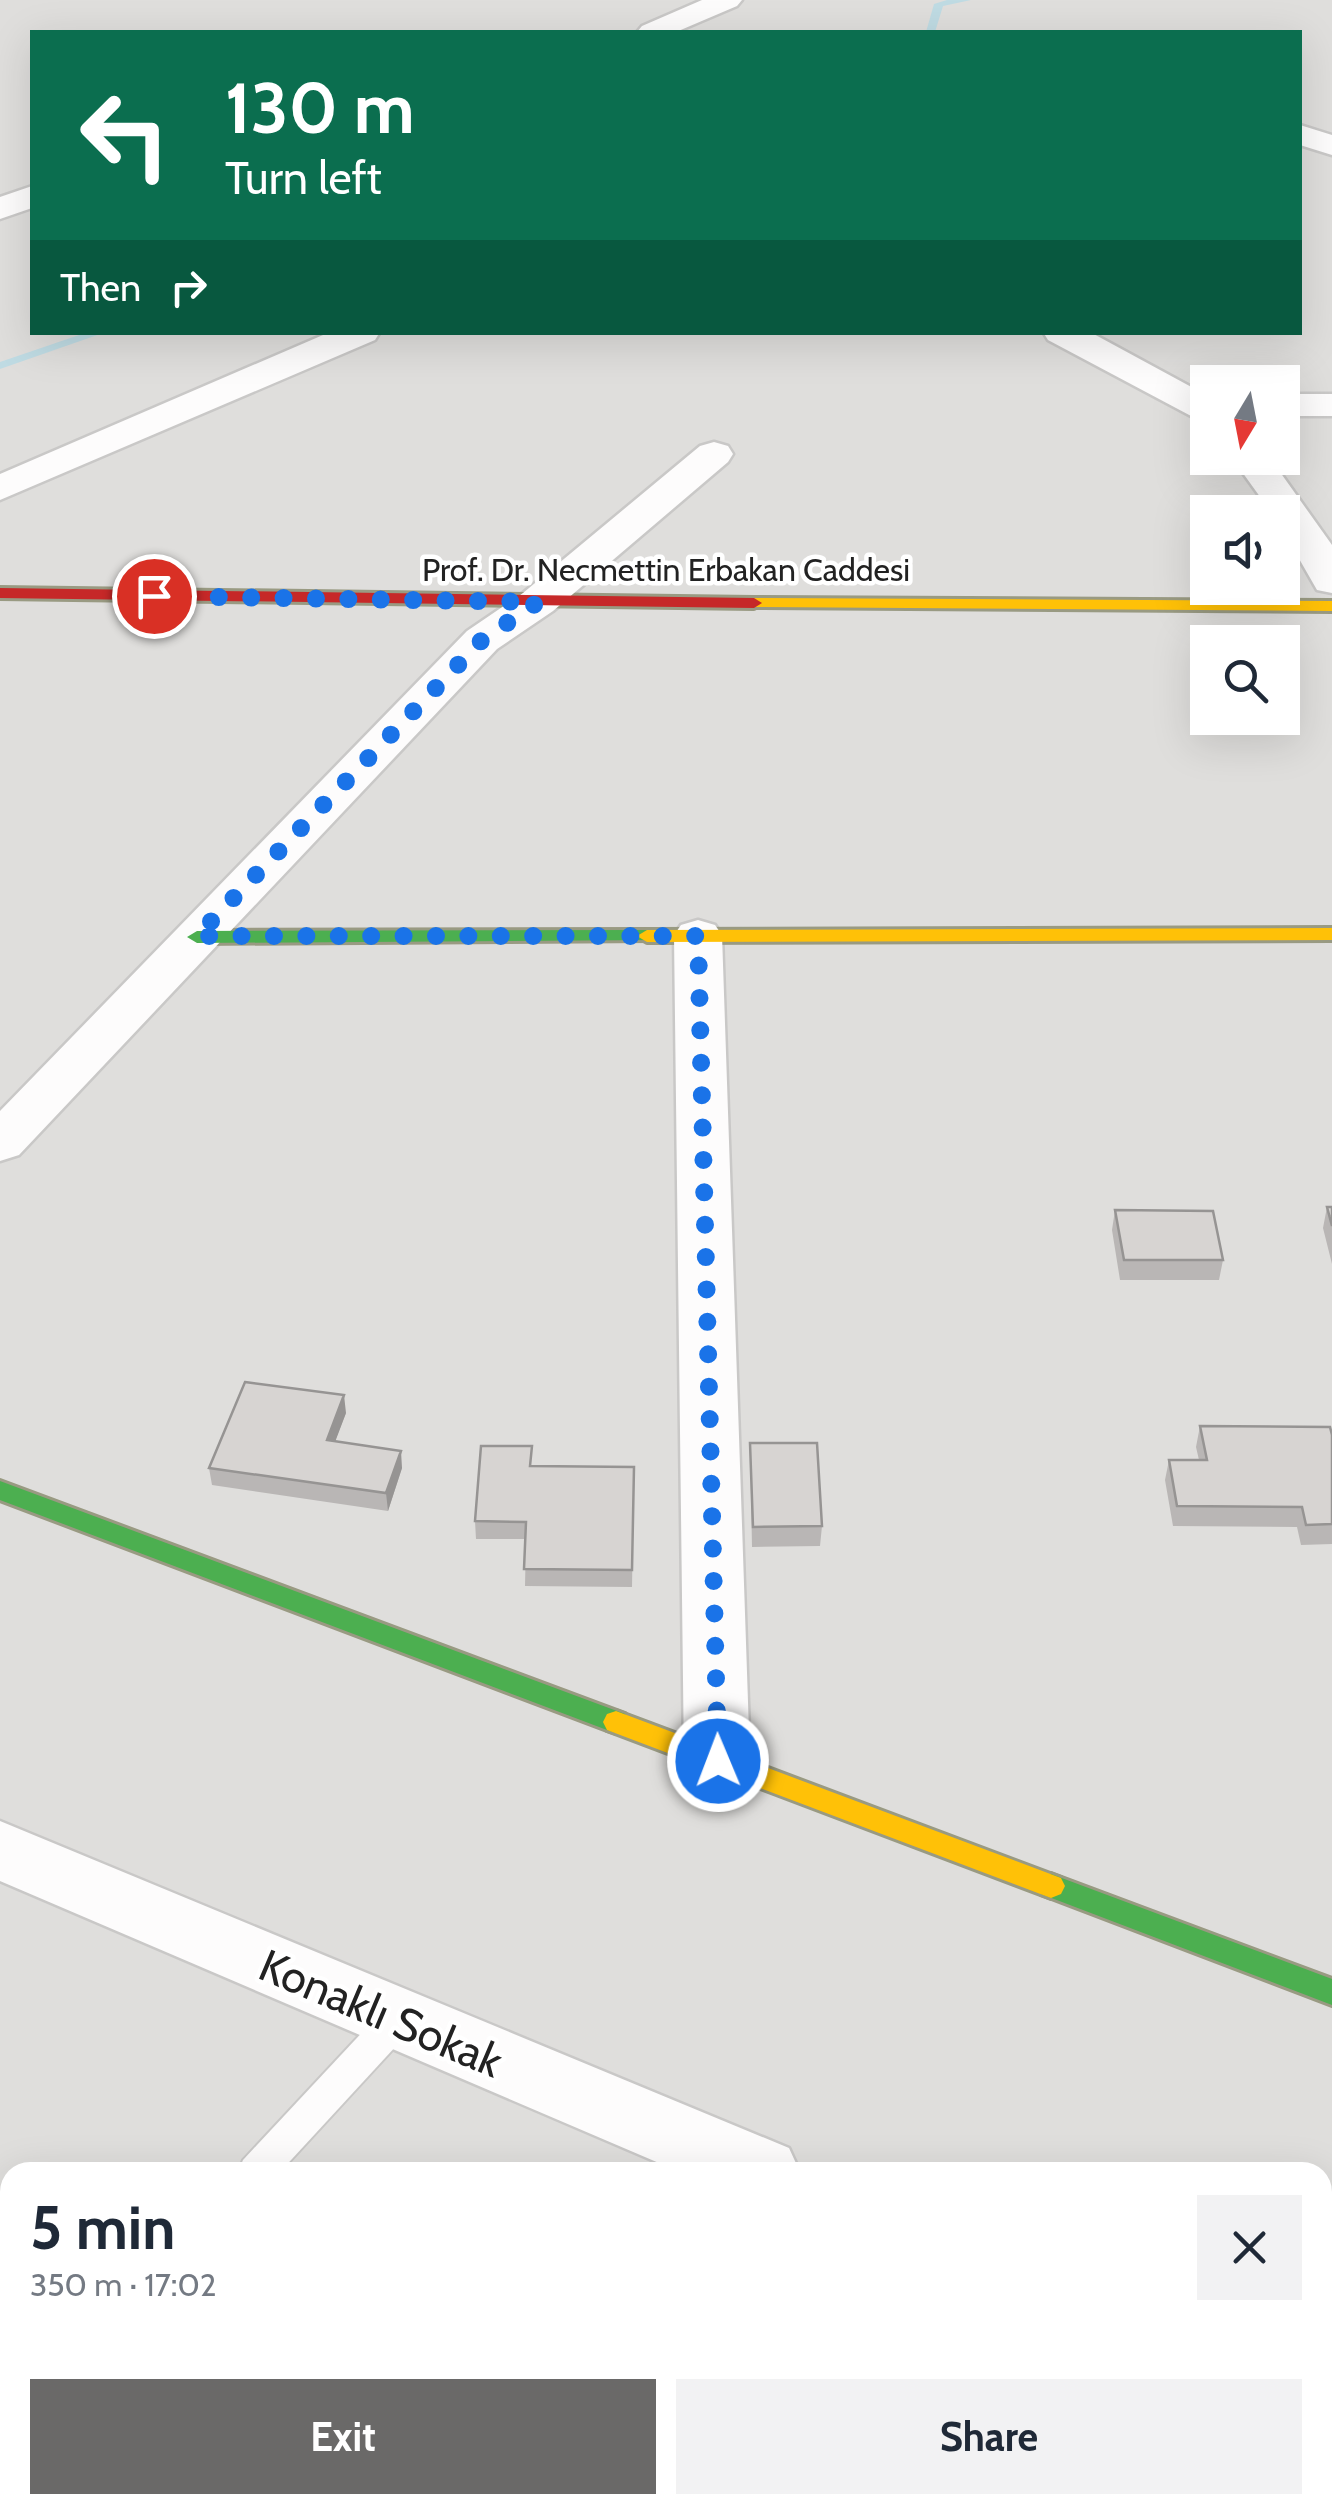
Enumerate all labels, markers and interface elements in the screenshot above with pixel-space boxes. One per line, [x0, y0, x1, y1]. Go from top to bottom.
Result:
text: 130 m [225, 65, 415, 151]
icon: left [60, 70, 190, 200]
text: Turn left [225, 151, 382, 205]
icon: right [161, 260, 216, 315]
text: Then [60, 264, 141, 311]
north arrow [1190, 365, 1300, 475]
map controls [1190, 365, 1300, 735]
button: sound [1190, 495, 1300, 605]
street label: Prof. Dr. Necmettin Erbakan Caddesi [422, 550, 910, 589]
pin [112, 554, 197, 639]
icon: arrive [127, 569, 182, 624]
button: search [1190, 625, 1300, 735]
position arrow [666, 1709, 770, 1813]
street label: Konaklı Sokak [251, 1938, 511, 2089]
text: 5 min [30, 2191, 175, 2264]
button: close [1197, 2195, 1302, 2300]
text: 350 m · 17:02 [30, 2265, 217, 2304]
button: Exit [30, 2379, 656, 2494]
button: Share [676, 2379, 1302, 2494]

